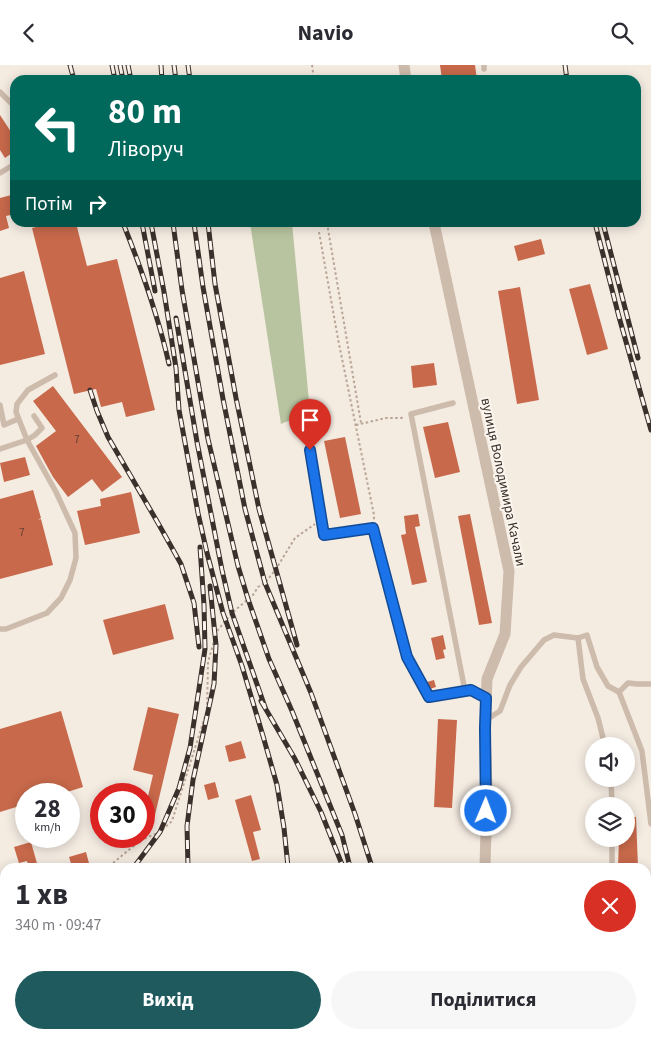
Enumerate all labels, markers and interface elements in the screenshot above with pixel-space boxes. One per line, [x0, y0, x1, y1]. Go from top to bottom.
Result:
text: Navio [297, 17, 354, 49]
icon: back [15, 19, 43, 47]
icon: search [608, 19, 636, 47]
text: 80 m [108, 87, 182, 137]
icon: left [25, 95, 90, 160]
text: Ліворуч [108, 133, 184, 165]
icon: right [83, 190, 111, 218]
text: Потім [25, 191, 73, 218]
street label: вулиця Володимира Качали [475, 396, 531, 568]
pin [289, 399, 331, 450]
icon: arrive [296, 406, 324, 434]
house number: 7 [74, 432, 80, 447]
house number: 7 [19, 525, 25, 540]
map controls [585, 737, 635, 847]
button: sound [585, 737, 635, 787]
speed limit sign: 30 [90, 783, 155, 848]
position arrow [459, 784, 511, 836]
text: 28 [34, 791, 61, 827]
button: layers [585, 797, 635, 847]
text: km/h [34, 819, 61, 836]
text: 1 хв [15, 873, 68, 916]
button: close [584, 880, 636, 932]
text: 340 m · 09:47 [15, 914, 102, 936]
button: Вихід [15, 971, 321, 1029]
button: Поділитися [331, 971, 636, 1029]

